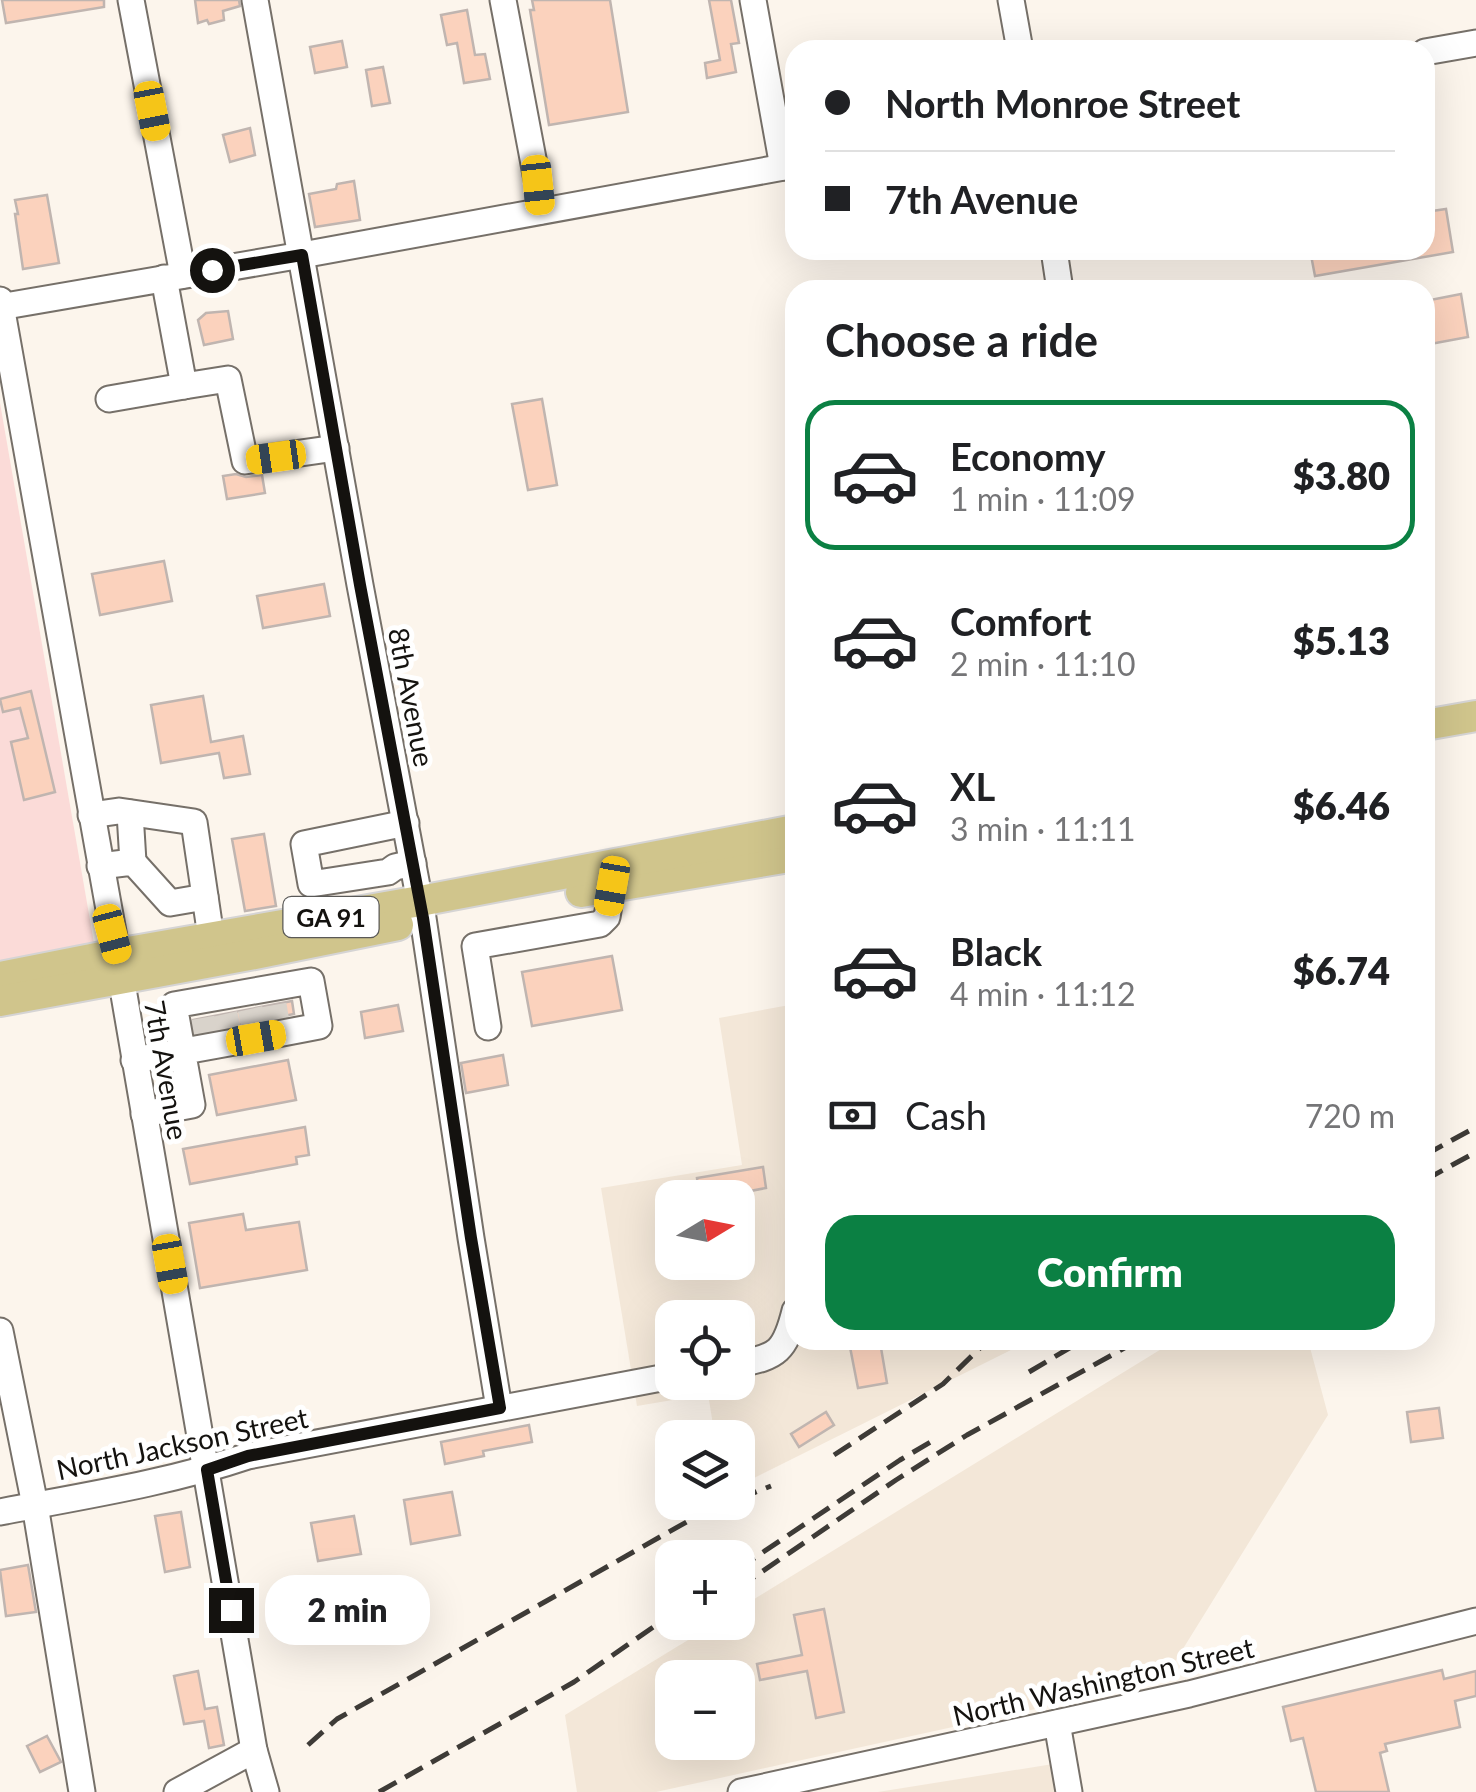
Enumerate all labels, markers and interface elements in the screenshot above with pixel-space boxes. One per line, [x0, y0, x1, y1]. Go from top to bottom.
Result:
car [132, 79, 172, 143]
text: North Monroe Street [885, 80, 1240, 126]
car [520, 154, 556, 216]
text: 7th Avenue [885, 176, 1078, 222]
route start [190, 248, 235, 293]
text: Choose a ride [825, 313, 1098, 367]
icon: car [830, 430, 920, 520]
text: Economy [950, 433, 1105, 479]
car [244, 438, 308, 476]
text: $3.80 [1293, 452, 1390, 498]
text: 1 min · 11:09 [950, 479, 1136, 518]
icon: car [830, 595, 920, 685]
text: Comfort [950, 598, 1091, 644]
text: $5.13 [1293, 617, 1390, 663]
street label: 8th Avenue [382, 625, 442, 769]
text: 2 min · 11:10 [950, 644, 1136, 683]
icon: car [830, 760, 920, 850]
text: XL [950, 763, 995, 809]
text: $6.46 [1293, 782, 1390, 828]
text: 3 min · 11:11 [950, 809, 1136, 848]
car [592, 854, 632, 918]
road number: GA 91 [284, 897, 378, 937]
car [90, 901, 134, 967]
icon: car [830, 925, 920, 1015]
text: Black [950, 928, 1042, 974]
text: $6.74 [1293, 947, 1390, 993]
text: 4 min · 11:12 [950, 974, 1136, 1013]
street label: 7th Avenue [138, 998, 196, 1142]
car [224, 1018, 288, 1058]
icon: cash [825, 1088, 880, 1143]
text: Cash [905, 1092, 987, 1138]
text: 720 m [1305, 1096, 1395, 1135]
north arrow [655, 1180, 755, 1280]
map controls [655, 1180, 755, 1760]
button: Confirm [825, 1215, 1395, 1330]
car [150, 1232, 190, 1296]
button: locate [655, 1300, 755, 1400]
street label: North Jackson Street [53, 1400, 311, 1486]
button: layers [655, 1420, 755, 1520]
button: + [655, 1540, 755, 1640]
callout: 2 min [266, 1575, 431, 1645]
route end [209, 1588, 254, 1633]
text: 2 min [308, 1590, 387, 1629]
street label: North Washington Street [949, 1630, 1257, 1732]
button: − [655, 1660, 755, 1760]

